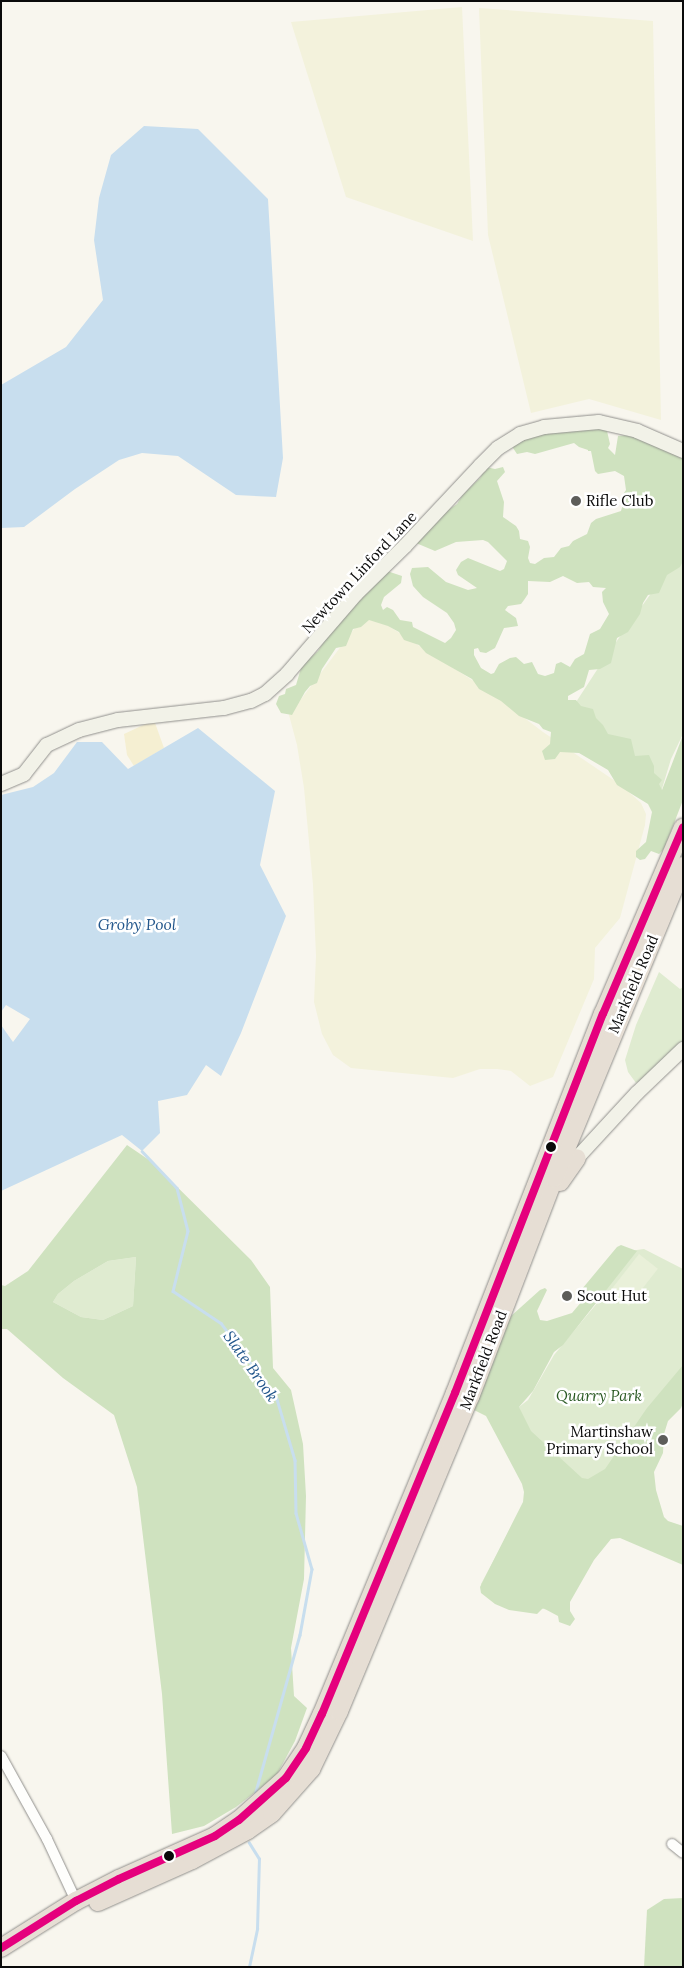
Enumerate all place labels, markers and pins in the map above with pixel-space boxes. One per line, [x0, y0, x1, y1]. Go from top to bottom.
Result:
place label: Rifle Club [586, 492, 654, 510]
marker: Rifle Club [570, 495, 582, 507]
unlabelled marker [546, 1142, 556, 1152]
place label: Scout Hut [577, 1287, 647, 1305]
marker: Scout Hut [561, 1290, 573, 1302]
place label: Martinshaw Primary School [546, 1422, 653, 1457]
marker: Martinshaw Primary School [657, 1434, 669, 1446]
unlabelled marker [164, 1851, 174, 1861]

